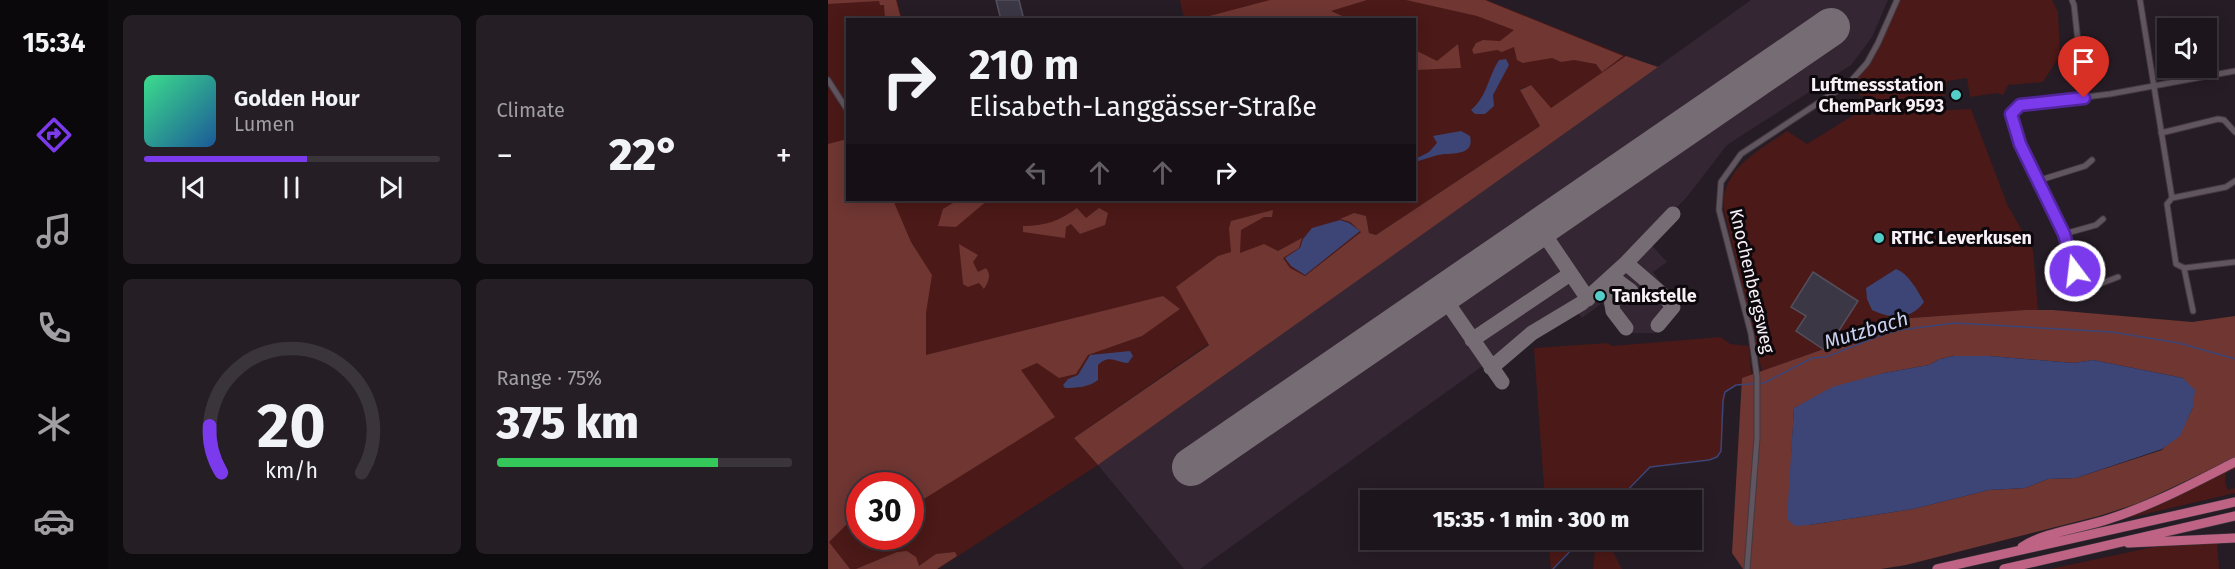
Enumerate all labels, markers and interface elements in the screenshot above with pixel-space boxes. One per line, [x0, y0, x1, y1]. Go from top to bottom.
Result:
map controls [2157, 18, 2217, 78]
button: sound [2157, 18, 2217, 78]
text: 15:34 [22, 27, 86, 59]
pin [2058, 36, 2109, 98]
text: 210 m [969, 40, 1079, 90]
icon: right [870, 42, 948, 120]
icon: arrive [2067, 45, 2100, 78]
place label: Luftmessstation ChemPark 9593 [1811, 74, 1944, 117]
text: Golden Hour [234, 85, 360, 112]
marker: Luftmessstation ChemPark 9593 [1949, 88, 1963, 102]
text: Elisabeth-Langgässer-Straße [969, 91, 1317, 123]
text: Climate [497, 98, 565, 122]
text: Lumen [234, 112, 295, 136]
icon: directions [33, 114, 75, 156]
text: 22° [609, 128, 680, 182]
text: − [497, 136, 513, 176]
text: + [776, 136, 792, 176]
icon: left [1020, 156, 1053, 189]
icon: ahead [1083, 156, 1116, 189]
icon: ahead [1146, 156, 1179, 189]
icon: right [1209, 156, 1242, 189]
icon: previous [177, 171, 210, 204]
icon: pause [275, 171, 308, 204]
icon: next [374, 171, 407, 204]
street label: Knochenbergsweg [1725, 206, 1780, 356]
icon: music [33, 210, 75, 252]
place label: RTHC Leverkusen [1891, 227, 2032, 249]
marker: RTHC Leverkusen [1872, 231, 1886, 245]
position arrow [2043, 239, 2107, 303]
place label: Tankstelle [1612, 285, 1697, 307]
marker: Tankstelle [1593, 289, 1607, 303]
water label: Mutzbach [1821, 306, 1911, 354]
icon: phone [33, 307, 75, 349]
text: Range · 75% [497, 366, 602, 390]
text: 20 [257, 389, 326, 464]
text: 375 km [497, 396, 639, 450]
icon: climate [33, 403, 75, 445]
text: km/h [265, 459, 318, 485]
speed limit sign: 30 [846, 472, 924, 550]
icon: car [33, 500, 75, 542]
text: 15:35 · 1 min · 300 m [1433, 506, 1629, 533]

